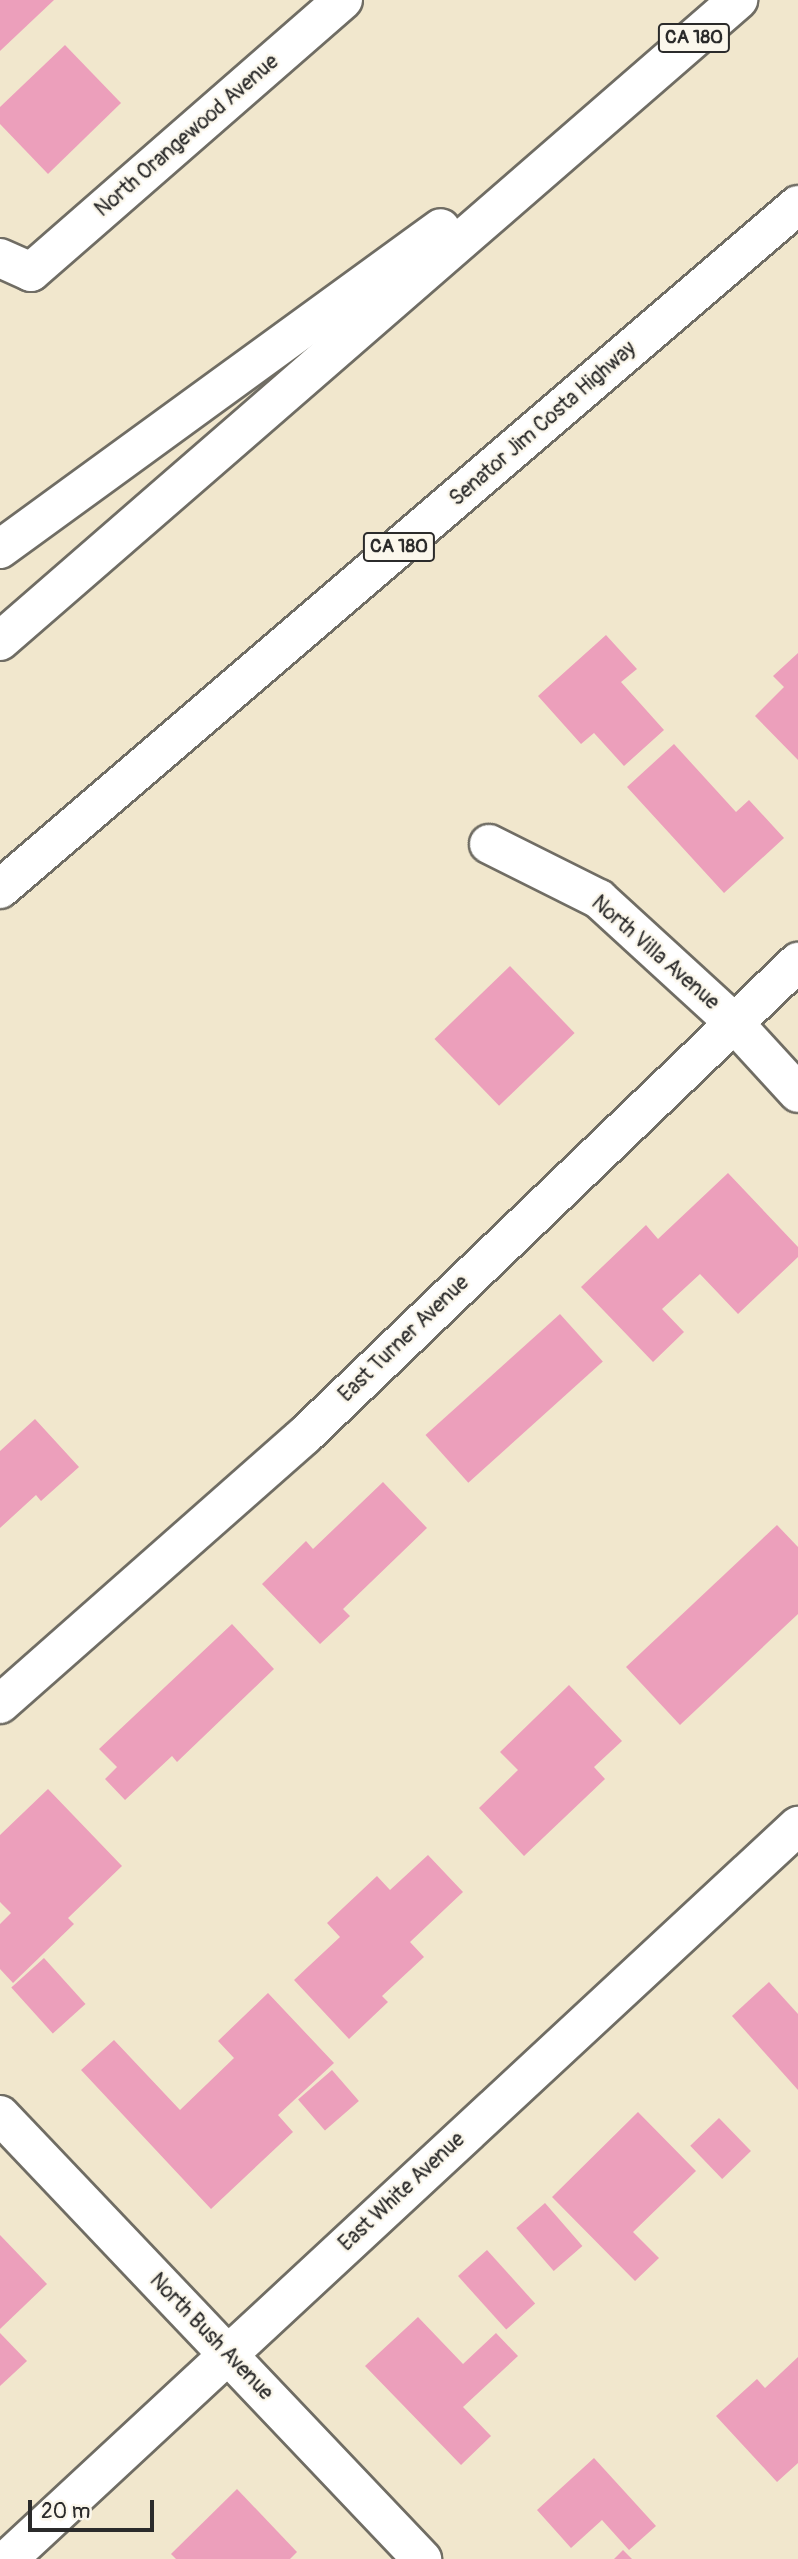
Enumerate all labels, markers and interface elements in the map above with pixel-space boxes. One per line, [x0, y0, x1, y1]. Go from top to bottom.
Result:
road number: CA 180 [657, 22, 731, 54]
street label: North Orangewood Avenue [90, 49, 284, 223]
street label: Senator Jim Costa Highway [445, 336, 641, 512]
road number: CA 180 [362, 532, 436, 562]
street label: North Villa Avenue [586, 891, 724, 1015]
street label: East Turner Avenue [334, 1271, 474, 1407]
street label: East White Avenue [334, 2127, 470, 2257]
street label: North Bush Avenue [144, 2268, 278, 2406]
scale bar [32, 2486, 158, 2530]
text: 20 m [41, 2498, 90, 2525]

